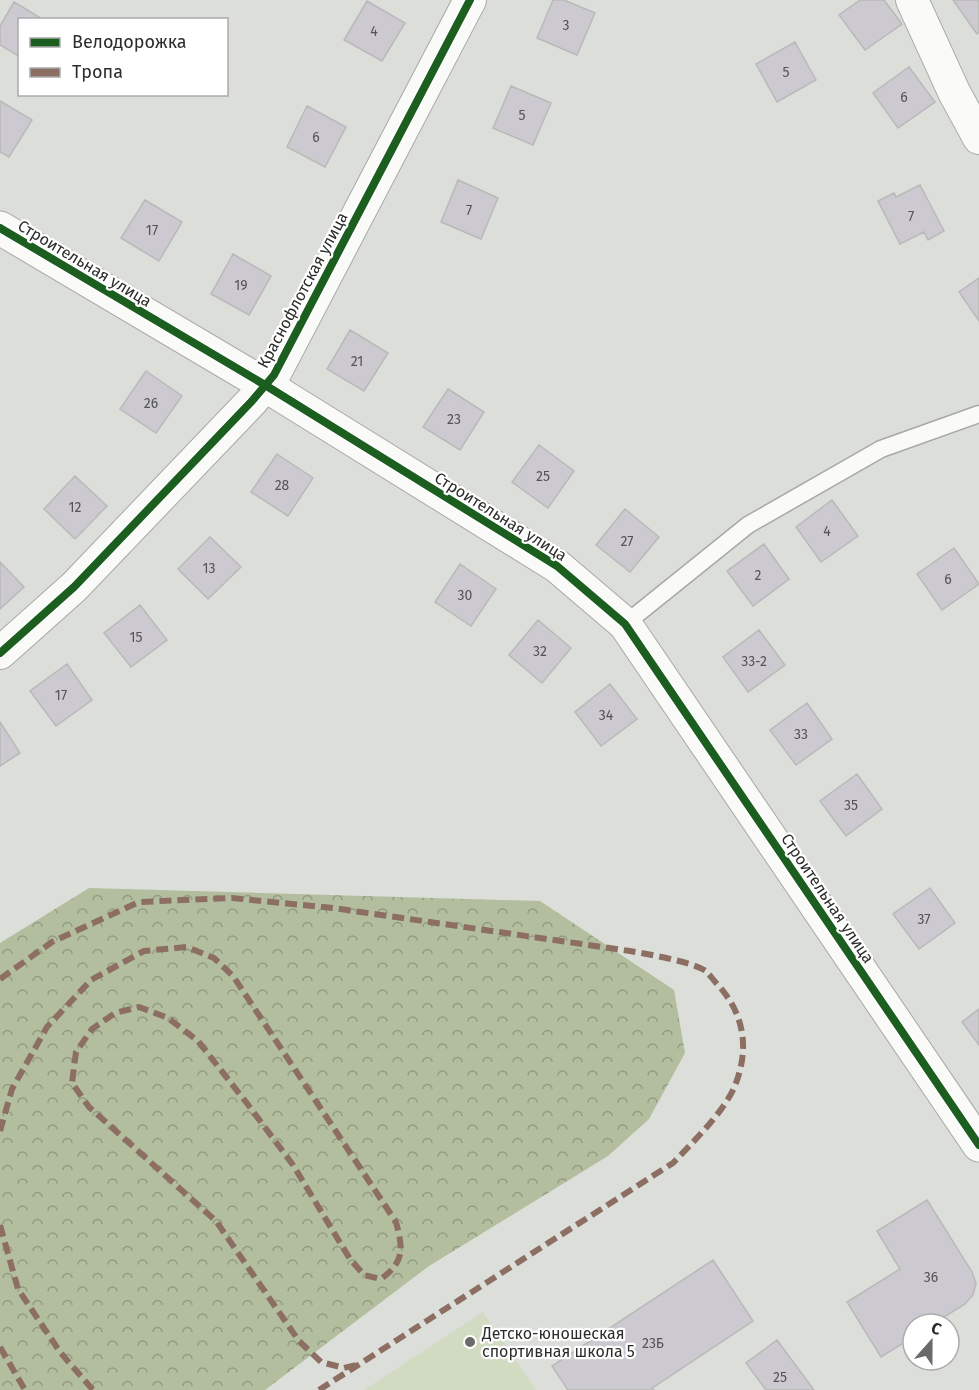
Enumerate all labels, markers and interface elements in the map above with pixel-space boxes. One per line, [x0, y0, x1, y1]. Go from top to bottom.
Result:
house number: 3 [563, 17, 570, 34]
legend [18, 18, 228, 96]
house number: 4 [370, 23, 378, 40]
text: Велодорожка [72, 31, 187, 53]
text: Тропа [72, 61, 123, 83]
house number: 5 [782, 64, 790, 81]
house number: 6 [900, 89, 908, 106]
house number: 5 [518, 107, 526, 124]
house number: 6 [312, 129, 320, 146]
house number: 7 [466, 202, 472, 219]
house number: 7 [908, 208, 914, 225]
street label: Краснофлотская улица [253, 209, 352, 371]
street label: Строительная улица [14, 216, 155, 311]
house number: 17 [146, 222, 158, 239]
house number: 19 [234, 277, 248, 294]
house number: 21 [351, 353, 363, 370]
house number: 26 [144, 395, 158, 412]
house number: 23 [447, 411, 461, 428]
street label: Строительная улица [431, 468, 570, 565]
house number: 25 [536, 468, 550, 485]
house number: 28 [275, 477, 290, 494]
house number: 12 [69, 499, 82, 516]
house number: 4 [823, 523, 831, 540]
house number: 27 [620, 533, 634, 550]
house number: 13 [202, 560, 216, 577]
house number: 2 [755, 567, 762, 584]
house number: 6 [944, 571, 952, 588]
house number: 30 [458, 587, 473, 604]
house number: 15 [129, 629, 143, 646]
house number: 32 [533, 643, 547, 660]
house number: 33-2 [741, 653, 767, 670]
house number: 17 [55, 687, 67, 704]
house number: 34 [599, 707, 614, 724]
house number: 33 [794, 726, 808, 743]
house number: 35 [844, 797, 858, 814]
street label: Строительная улица [777, 830, 878, 967]
house number: 37 [917, 911, 931, 928]
house number: 36 [924, 1269, 938, 1286]
north arrow [901, 1312, 961, 1372]
text: С [928, 1318, 945, 1339]
place label: Детско-юношеская спортивная школа 5 [481, 1324, 635, 1361]
marker: Детско-юношеская спортивная школа 5 [463, 1335, 477, 1349]
house number: 23Б [642, 1335, 664, 1352]
house number: 25 [773, 1369, 787, 1386]

